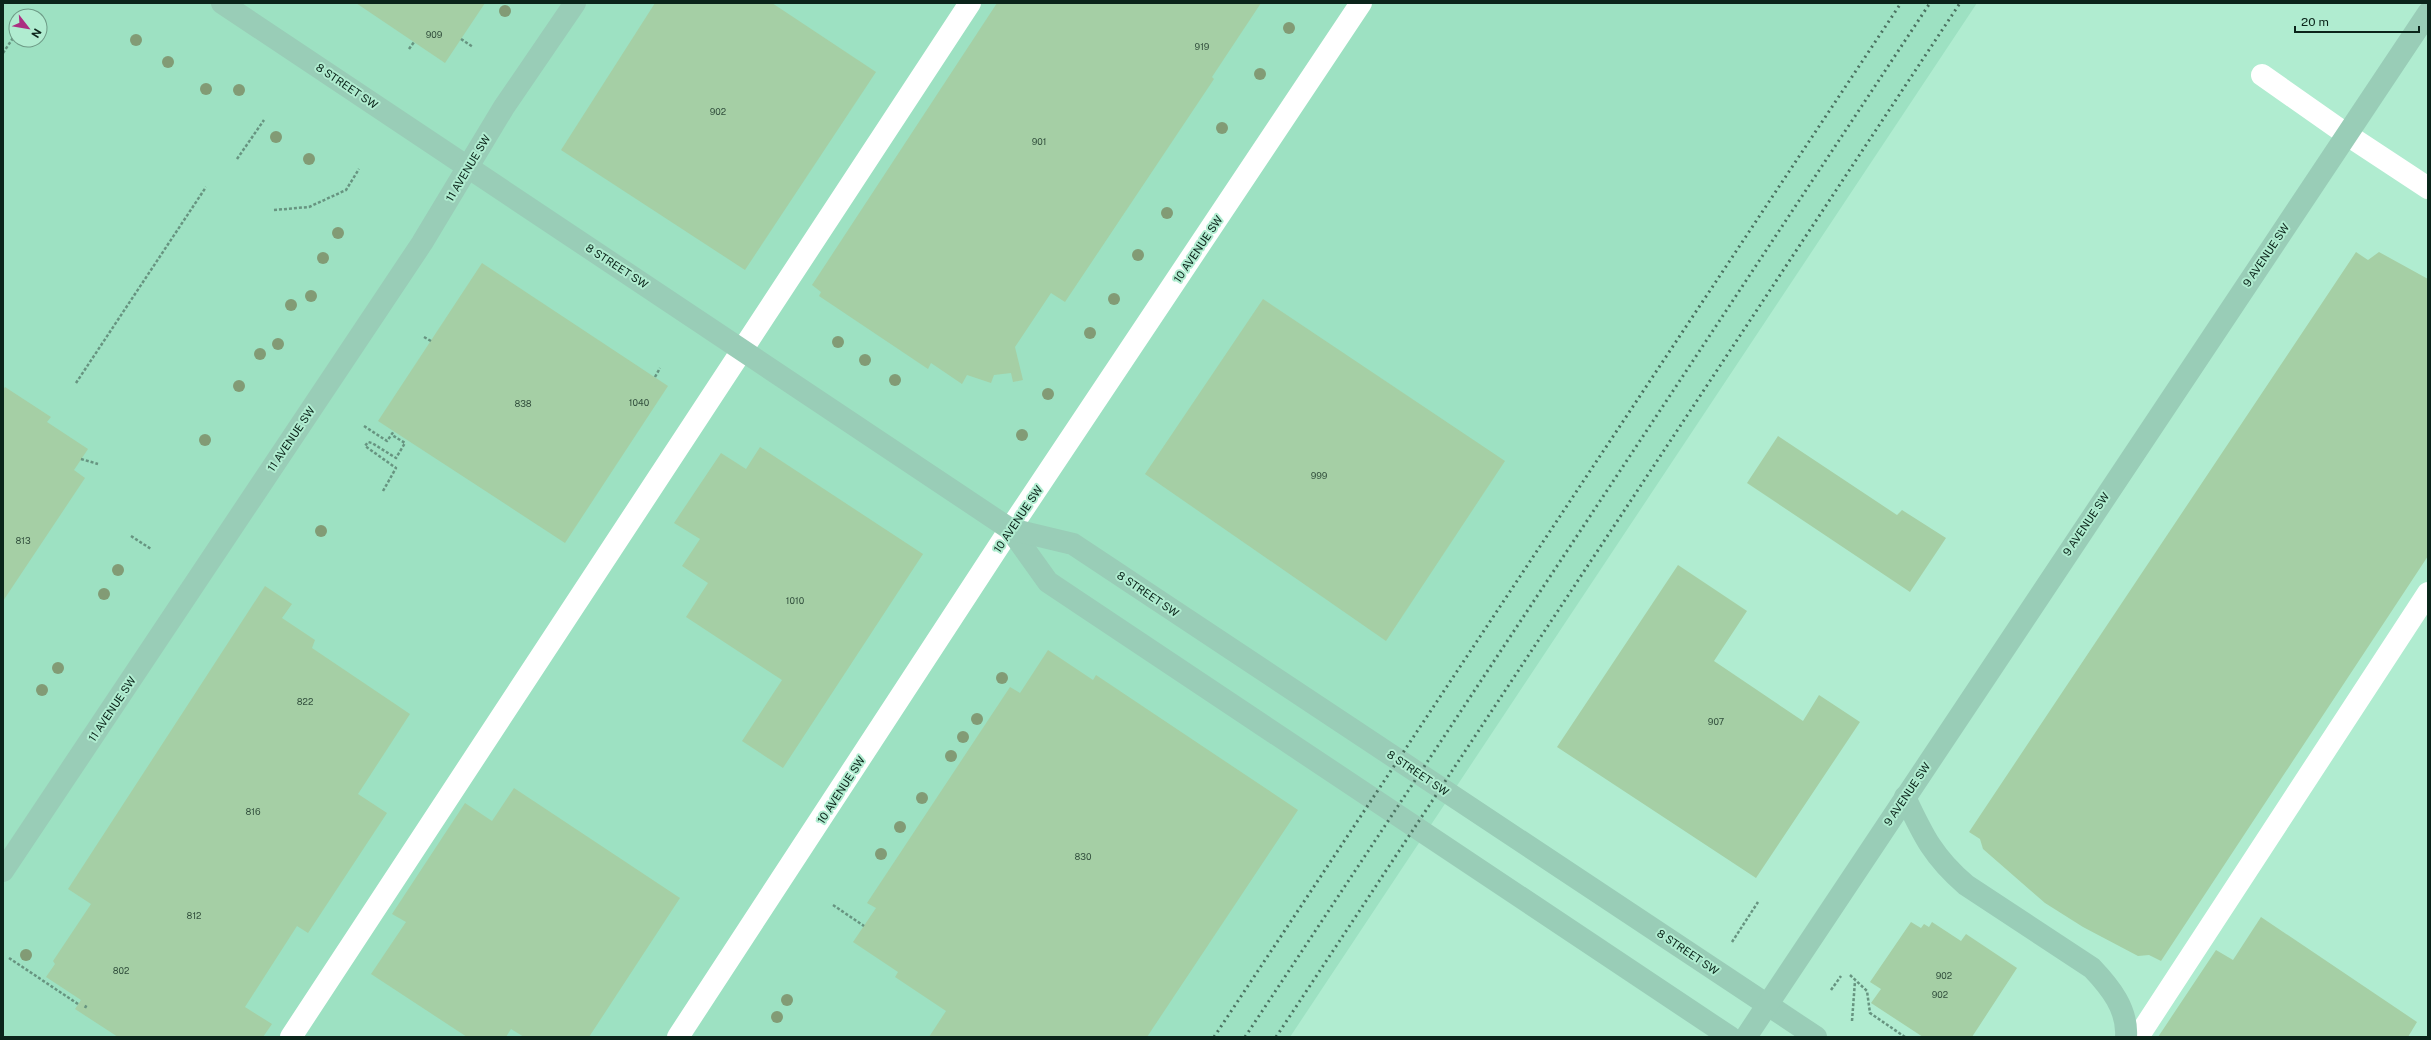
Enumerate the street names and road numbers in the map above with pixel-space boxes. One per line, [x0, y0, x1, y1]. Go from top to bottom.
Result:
street label: 8 STREET SW [314, 61, 380, 111]
street label: 11 AVENUE SW [443, 132, 493, 203]
street label: 10 AVENUE SW [1171, 213, 1225, 285]
street label: 9 AVENUE SW [2240, 221, 2292, 289]
street label: 8 STREET SW [584, 241, 651, 291]
street label: 11 AVENUE SW [265, 404, 317, 474]
street label: 10 AVENUE SW [991, 483, 1045, 555]
street label: 9 AVENUE SW [2060, 490, 2112, 558]
street label: 8 STREET SW [1115, 569, 1181, 619]
street label: 11 AVENUE SW [86, 674, 138, 744]
street label: 8 STREET SW [1385, 748, 1451, 798]
street label: 10 AVENUE SW [815, 754, 867, 826]
street label: 9 AVENUE SW [1881, 760, 1933, 828]
street label: 8 STREET SW [1655, 927, 1721, 977]

